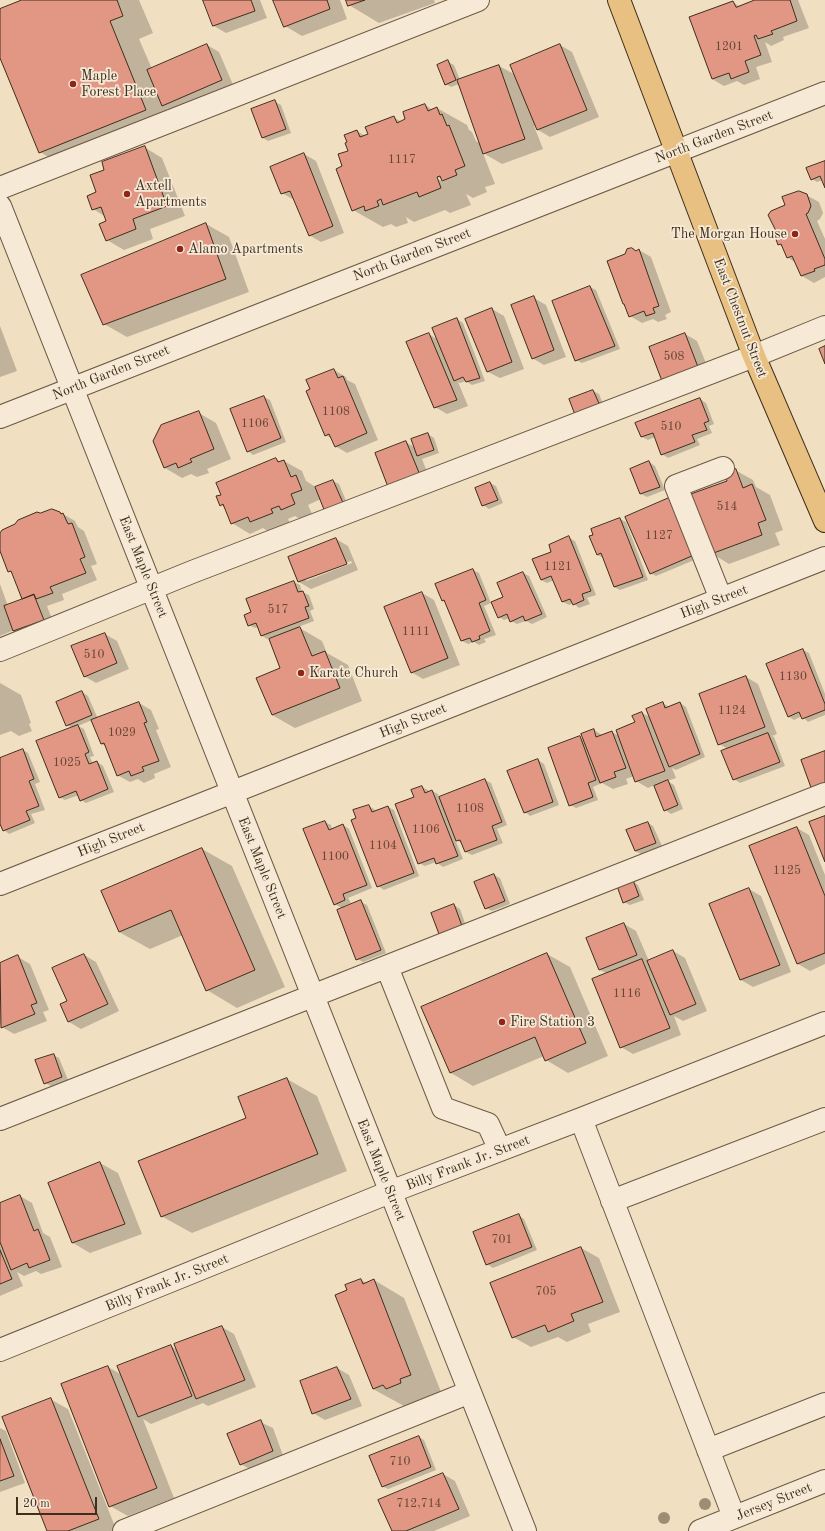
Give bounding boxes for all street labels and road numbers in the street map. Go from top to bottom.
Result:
street label: North Garden Street [653,107,775,167]
street label: North Garden Street [351,225,473,285]
street label: East Chestnut Street [709,256,771,380]
street label: North Garden Street [50,342,172,404]
street label: East Maple Street [115,514,171,620]
street label: High Street [678,581,750,623]
street label: High Street [377,700,449,742]
street label: East Maple Street [234,815,290,921]
street label: High Street [75,819,147,861]
street label: East Maple Street [353,1117,409,1223]
street label: Billy Frank Jr. Street [404,1132,532,1194]
street label: Billy Frank Jr. Street [103,1251,231,1315]
street label: Jersey Street [733,1479,815,1525]

